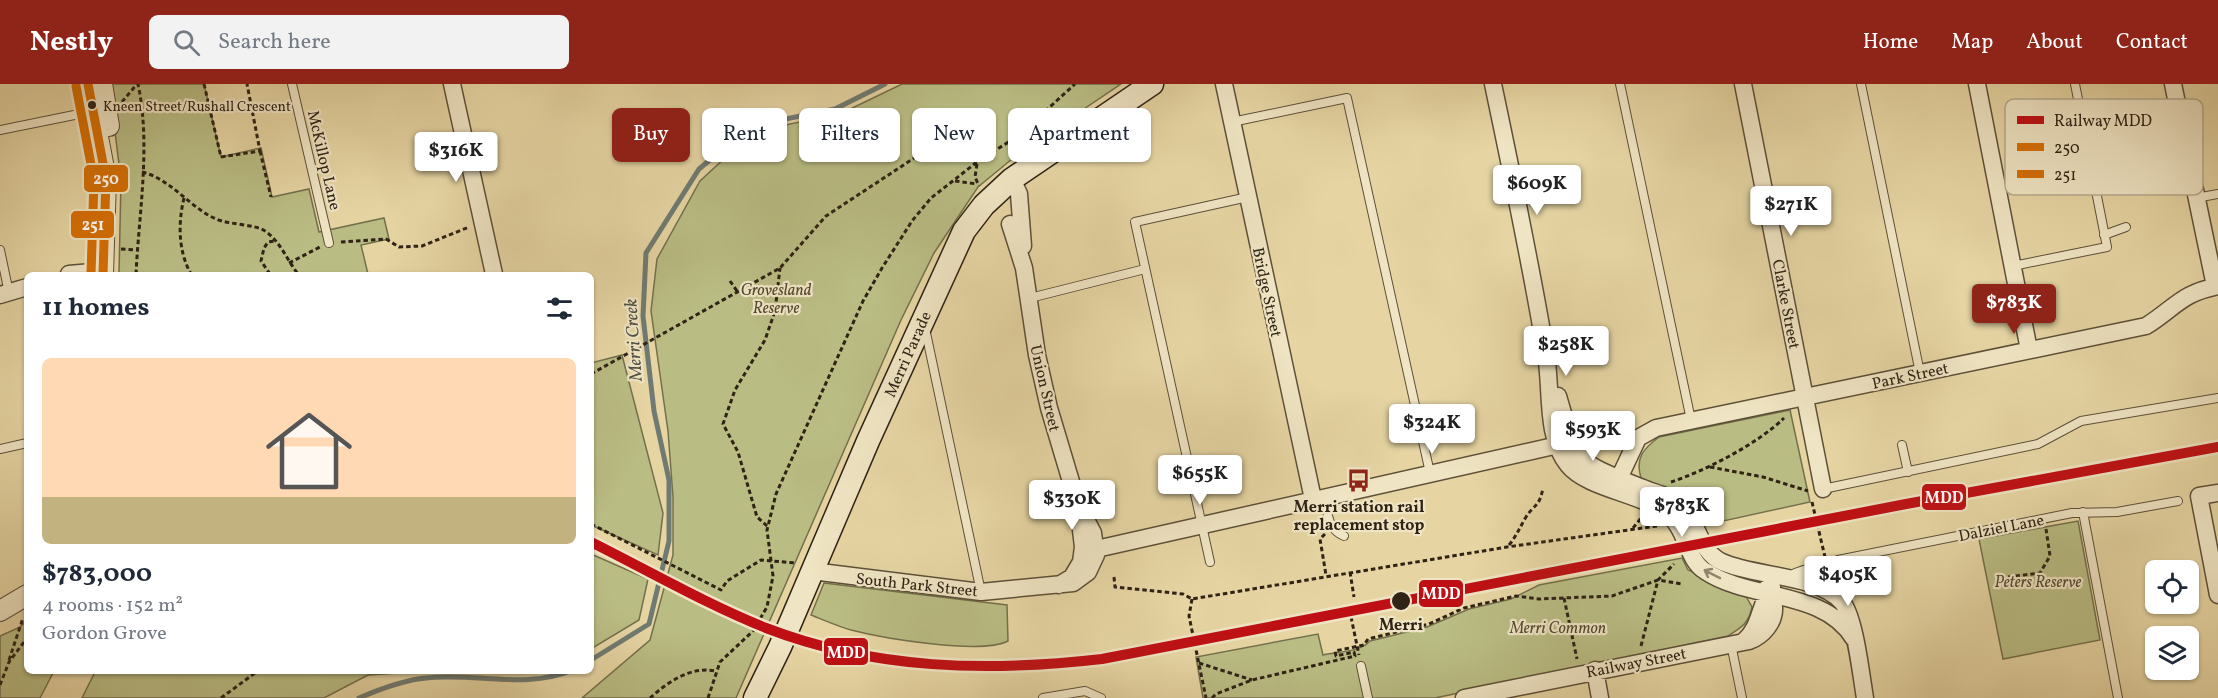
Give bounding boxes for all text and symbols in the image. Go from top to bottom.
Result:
search box [149,15,569,69]
text: Nestly [30,23,113,62]
icon: search [170,26,203,59]
text: Search here [218,27,331,58]
text: Home [1863,28,1918,57]
text: Map [1951,28,1993,57]
text: About [2026,28,2083,57]
text: Contact [2116,28,2188,57]
place label: Kneen Street/Rushall Crescent [103,98,291,117]
marker: Kneen Street/Rushall Crescent [86,99,98,111]
legend [2005,99,2203,195]
street label: McKillop Lane [301,108,345,213]
chip: Buy [612,108,690,162]
chip: Rent [702,108,787,162]
chip: Filters [799,108,900,162]
chip: New [912,108,996,162]
chip: Apartment [1008,108,1151,162]
text: Railway MDD [2054,111,2152,133]
pin: $316K [414,132,498,183]
text: $316K [429,137,483,165]
text: 250 [2054,138,2080,160]
line badge: 250 [83,164,129,193]
pin: $609K [1495,165,1579,216]
text: 251 [2054,165,2077,187]
text: 250 [93,169,119,191]
text: $609K [1507,170,1567,198]
pin: $271K [1749,186,1833,237]
text: $271K [1764,191,1818,219]
line badge: 251 [70,210,115,239]
text: 251 [82,215,104,237]
street label: Bridge Street [1246,245,1286,340]
street label: Clarke Street [1766,258,1805,352]
park label: Grovesland Reserve [741,280,812,320]
pin: $783K [1972,284,2056,335]
text: $783K [1986,289,2042,317]
text: 11 homes [42,290,149,326]
icon: filters [543,292,576,325]
water label: Merri Creek [619,298,650,383]
street label: Merri Parade [880,308,938,401]
pin: $258K [1524,326,1608,377]
text: $258K [1538,331,1594,359]
street label: Union Street [1023,343,1065,434]
street label: Park Street [1870,358,1951,396]
icon: home [255,397,363,505]
pin: $324K [1390,404,1474,455]
text: $324K [1403,409,1461,437]
pin: $593K [1551,411,1635,462]
text: $593K [1565,416,1621,444]
pin: $655K [1158,455,1242,506]
text: $655K [1172,460,1228,488]
bus stop icon: Merri station rail replacement stop [1346,468,1372,494]
pin: $330K [1030,480,1114,531]
line badge: MDD [1921,483,1967,511]
text: $330K [1043,485,1101,513]
pin: $783K [1640,487,1724,538]
text: MDD [1925,488,1964,510]
text: $783K [1654,492,1710,520]
place label: Merri station rail replacement stop [1294,497,1425,537]
street label: Dalziel Lane [1957,510,2046,548]
text: $783,000 [42,556,152,592]
pin: $405K [1806,556,1890,607]
map controls [2145,560,2199,680]
button: locate [2145,560,2199,614]
text: $405K [1818,561,1878,589]
one-way arrow [1703,568,1721,580]
street label: South Park Street [855,569,979,603]
park label: Peters Reserve [1995,572,2082,594]
line badge: MDD [1418,579,1464,608]
text: MDD [1422,584,1461,606]
marker: Merri [1390,590,1412,612]
text: 4 rooms · 152 m² [42,592,183,620]
place label: Merri [1379,615,1423,637]
park label: Merri Common [1509,618,1606,640]
text: Gordon Grove [42,620,167,648]
button: layers [2145,626,2199,680]
line badge: MDD [823,637,869,666]
text: MDD [827,643,866,665]
street label: Railway Street [1584,643,1689,684]

